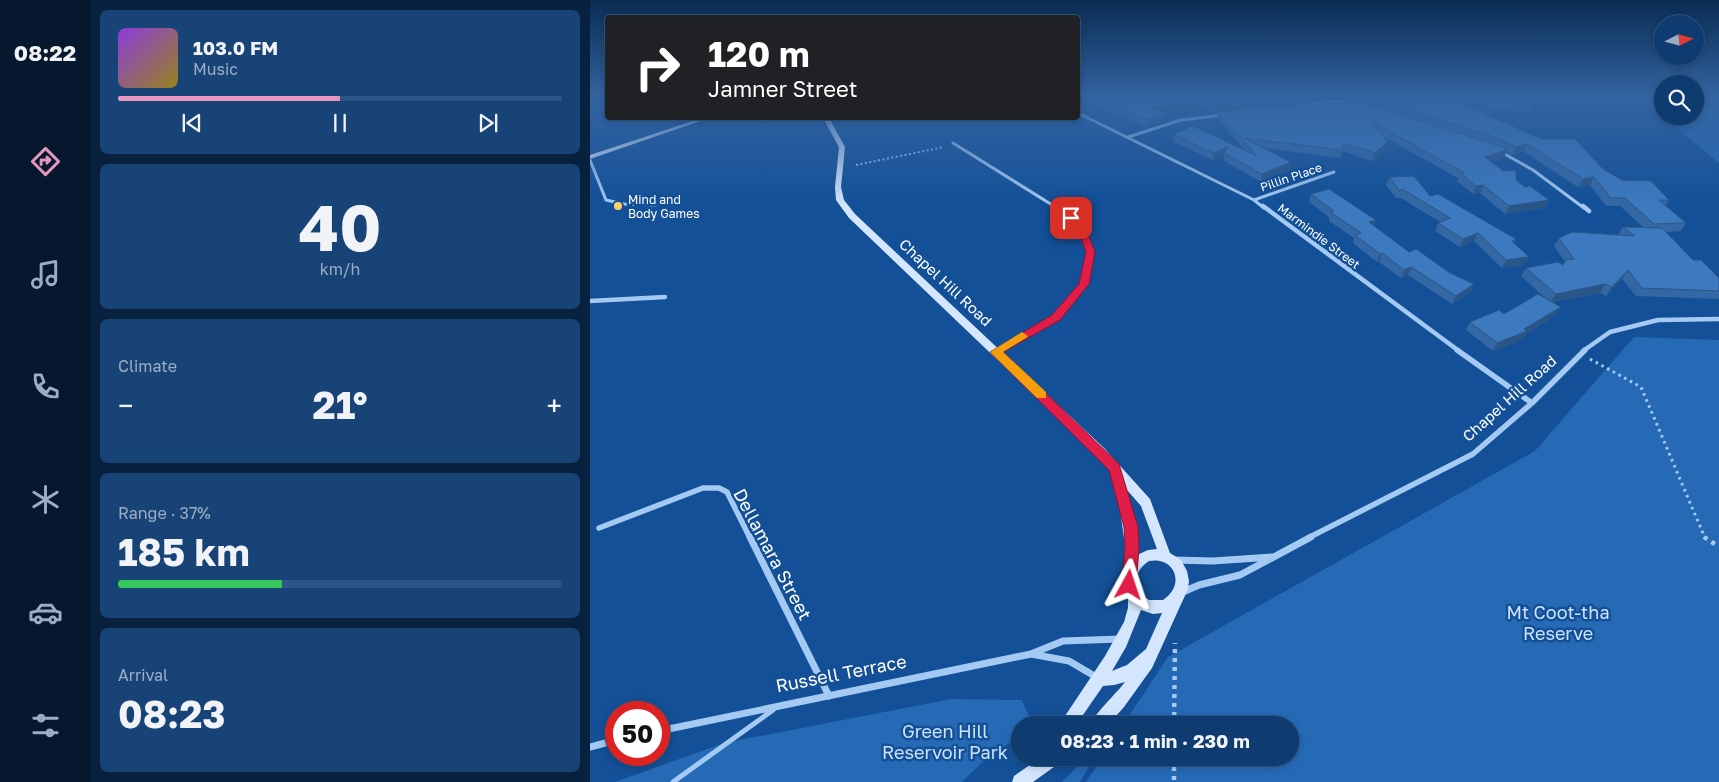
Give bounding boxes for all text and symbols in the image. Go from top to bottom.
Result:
north arrow [1654,15,1704,65]
map controls [1654,15,1704,125]
text: 120 m [708,33,810,75]
icon: right [625,35,690,100]
text: 103.0 FM [193,36,278,59]
text: 08:22 [14,39,76,66]
text: Music [193,59,238,79]
text: Jamner Street [708,75,858,102]
button: search [1654,75,1704,125]
icon: previous [178,109,206,137]
icon: pause [326,109,354,137]
icon: next [474,109,502,137]
icon: directions [28,144,63,179]
street label: Pillin Place [1258,159,1324,195]
text: 40 [299,187,381,265]
place label: Mind and Body Games [628,192,700,221]
pin [1050,197,1092,239]
marker: Mind and Body Games [612,200,624,212]
street label: Marmindie Street [1275,200,1363,272]
icon: arrive [1057,204,1085,232]
street label: Chapel Hill Road [896,235,996,329]
icon: music [28,257,63,292]
text: km/h [320,259,360,279]
street label: Chapel Hill Road [1458,351,1560,445]
text: Climate [118,356,177,376]
icon: phone [28,369,63,404]
text: 21° [313,382,368,427]
text: − [118,389,133,422]
text: + [547,389,562,422]
icon: climate [28,482,63,517]
street label: Dellamara Street [729,485,817,623]
text: Range · 37% [118,503,211,523]
text: 185 km [118,529,250,574]
position arrow [1102,558,1154,610]
icon: car [28,595,63,630]
park label: Mt Coot-tha Reserve [1506,601,1610,644]
street label: Russell Terrace [774,650,908,696]
text: Arrival [118,665,168,685]
text: 08:23 [118,691,226,736]
speed limit sign: 50 [605,701,670,766]
icon: filters [28,708,63,743]
park label: Green Hill Reservoir Park [882,720,1008,763]
text: 08:23 · 1 min · 230 m [1060,729,1250,752]

